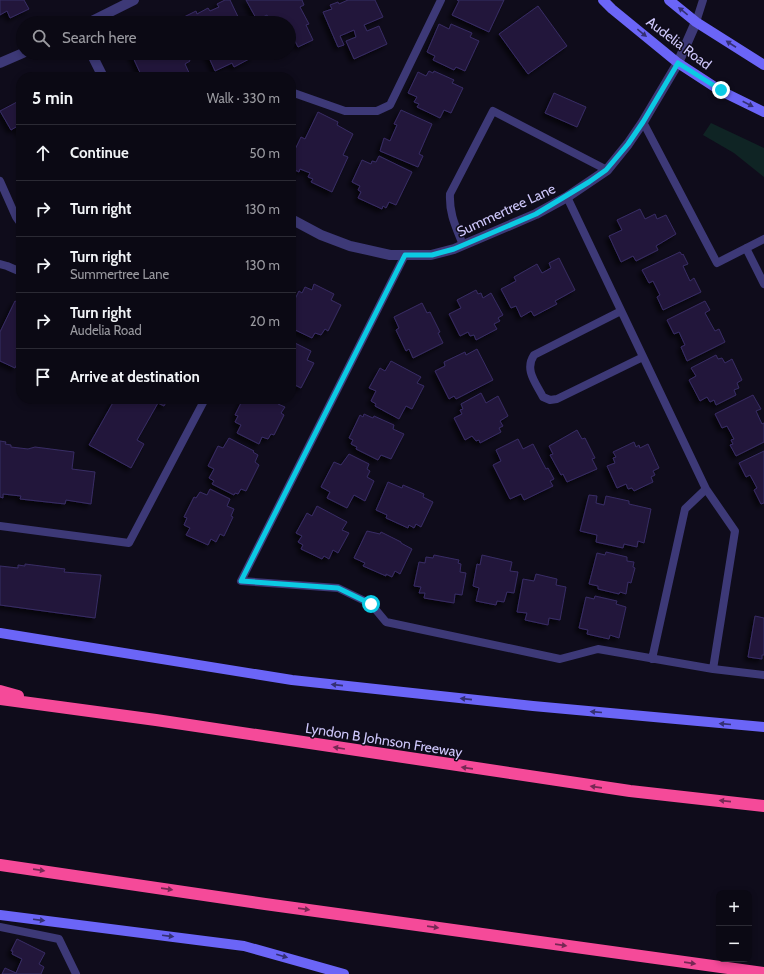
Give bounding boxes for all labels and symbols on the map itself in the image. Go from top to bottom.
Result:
one-way arrow [677,7,688,15]
street label: Audelia Road [643,13,715,73]
one-way arrow [637,29,647,38]
one-way arrow [725,41,737,48]
route end [712,81,730,99]
one-way arrow [742,101,753,107]
street label: Summertree Lane [454,179,558,241]
route start [362,595,380,613]
one-way arrow [331,681,343,688]
one-way arrow [460,696,472,702]
one-way arrow [590,709,602,715]
street label: Lyndon B Johnson Freeway [304,719,464,761]
one-way arrow [719,720,731,727]
one-way arrow [333,745,345,751]
one-way arrow [461,765,474,771]
one-way arrow [590,783,602,789]
one-way arrow [719,797,731,804]
one-way arrow [33,867,45,873]
one-way arrow [161,886,173,892]
one-way arrow [298,906,310,912]
one-way arrow [33,917,45,923]
one-way arrow [426,924,439,930]
one-way arrow [162,933,174,939]
one-way arrow [555,942,567,948]
one-way arrow [275,954,288,960]
one-way arrow [684,960,696,966]

